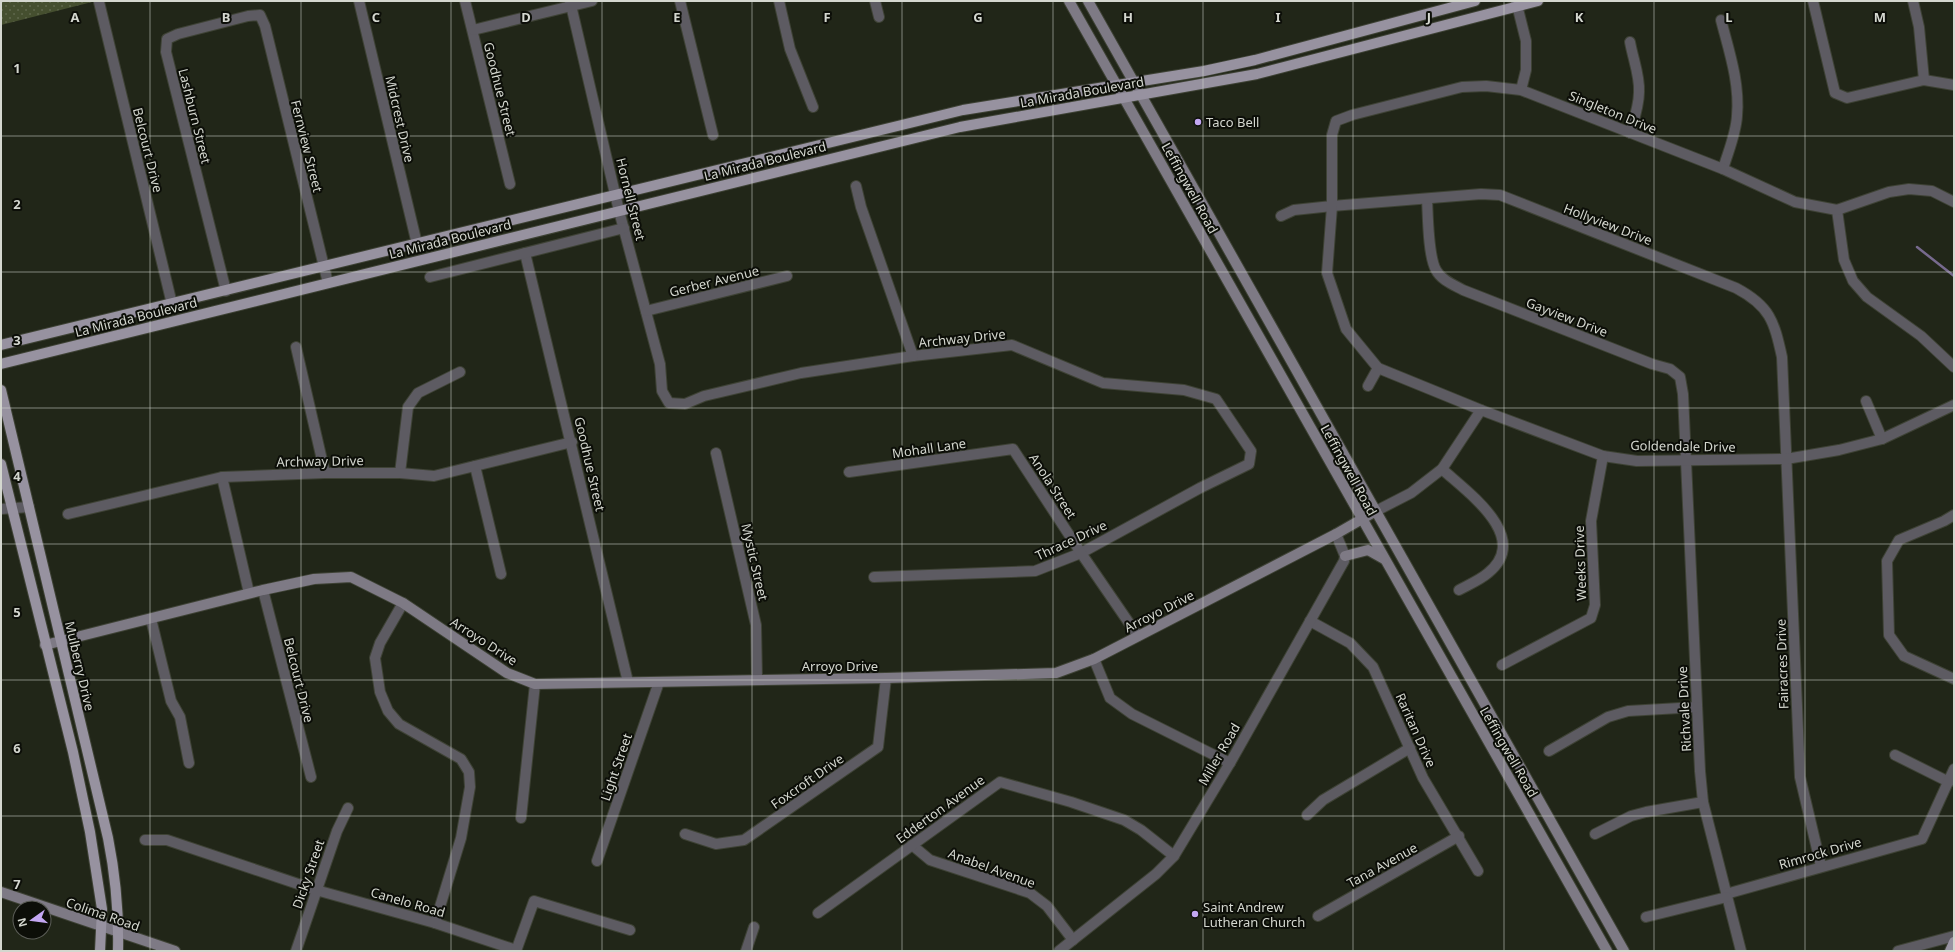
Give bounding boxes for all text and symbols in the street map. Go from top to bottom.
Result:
text: A [71,8,80,26]
text: B [222,8,230,26]
text: C [372,8,380,26]
text: D [521,8,531,26]
text: E [673,8,681,26]
text: F [823,8,831,26]
text: G [973,8,983,26]
text: H [1123,8,1133,26]
text: I [1275,8,1281,26]
text: J [1426,8,1431,26]
text: K [1575,8,1584,26]
text: L [1725,8,1733,26]
text: M [1874,8,1886,26]
street label: Goodhue Street [480,40,520,138]
text: 1 [13,59,21,77]
street label: Lashburn Street [174,67,216,166]
street label: La Mirada Boulevard [1019,72,1145,112]
street label: Midcrest Drive [381,74,419,164]
street label: Singleton Drive [1566,86,1660,138]
street label: Fernview Street [287,98,327,194]
street label: Belcourt Drive [129,106,167,194]
place label: Taco Bell [1206,113,1259,131]
marker: Taco Bell [1193,117,1203,127]
street label: La Mirada Boulevard [702,137,828,185]
street label: Leffingwell Road [1158,139,1222,237]
street label: Hornell Street [612,156,650,243]
text: 2 [13,195,21,213]
street label: Hollyview Drive [1561,199,1655,249]
street label: La Mirada Boulevard [387,215,513,263]
street label: Gerber Avenue [667,261,761,301]
street label: La Mirada Boulevard [73,293,199,341]
street label: Gayview Drive [1524,293,1610,341]
street label: Archway Drive [918,324,1006,352]
text: 3 [13,331,21,349]
street label: Goodhue Street [570,415,610,513]
street label: Leffingwell Road [1317,421,1381,519]
street label: Mohall Lane [891,434,967,462]
street label: Goldendale Drive [1630,436,1736,456]
street label: Anola Street [1025,450,1081,522]
street label: Archway Drive [276,451,364,471]
text: 4 [13,467,21,485]
street label: Thrace Drive [1032,516,1110,564]
street label: Mystic Street [737,522,773,603]
street label: Weeks Drive [1570,525,1590,601]
street label: Arroyo Drive [1121,586,1197,636]
text: 5 [13,603,21,621]
street label: Arroyo Drive [447,613,521,669]
street label: Mulberry Drive [61,619,99,713]
street label: Fairacres Drive [1771,619,1793,709]
street label: Belcourt Drive [280,636,318,724]
street label: Arroyo Drive [802,657,878,675]
street label: Richvale Drive [1673,666,1695,752]
street label: Raritan Drive [1392,690,1440,770]
street label: Leffingwell Road [1476,704,1542,800]
street label: Miller Road [1194,720,1244,788]
street label: Light Street [596,730,636,803]
text: 6 [13,739,21,757]
street label: Foxcroft Drive [767,749,847,813]
street label: Edderton Avenue [892,771,988,847]
street label: Rimrock Drive [1777,833,1863,873]
street label: Dicky Street [288,837,328,911]
street label: Tana Avenue [1344,838,1420,892]
street label: Anabel Avenue [946,844,1038,892]
text: 7 [13,875,21,893]
street label: Canelo Road [369,883,447,921]
street label: Colima Road [64,893,142,935]
place label: Saint Andrew Lutheran Church [1203,898,1305,931]
north arrow [12,900,52,940]
marker: Saint Andrew Lutheran Church [1190,909,1200,919]
text: N [13,916,30,929]

